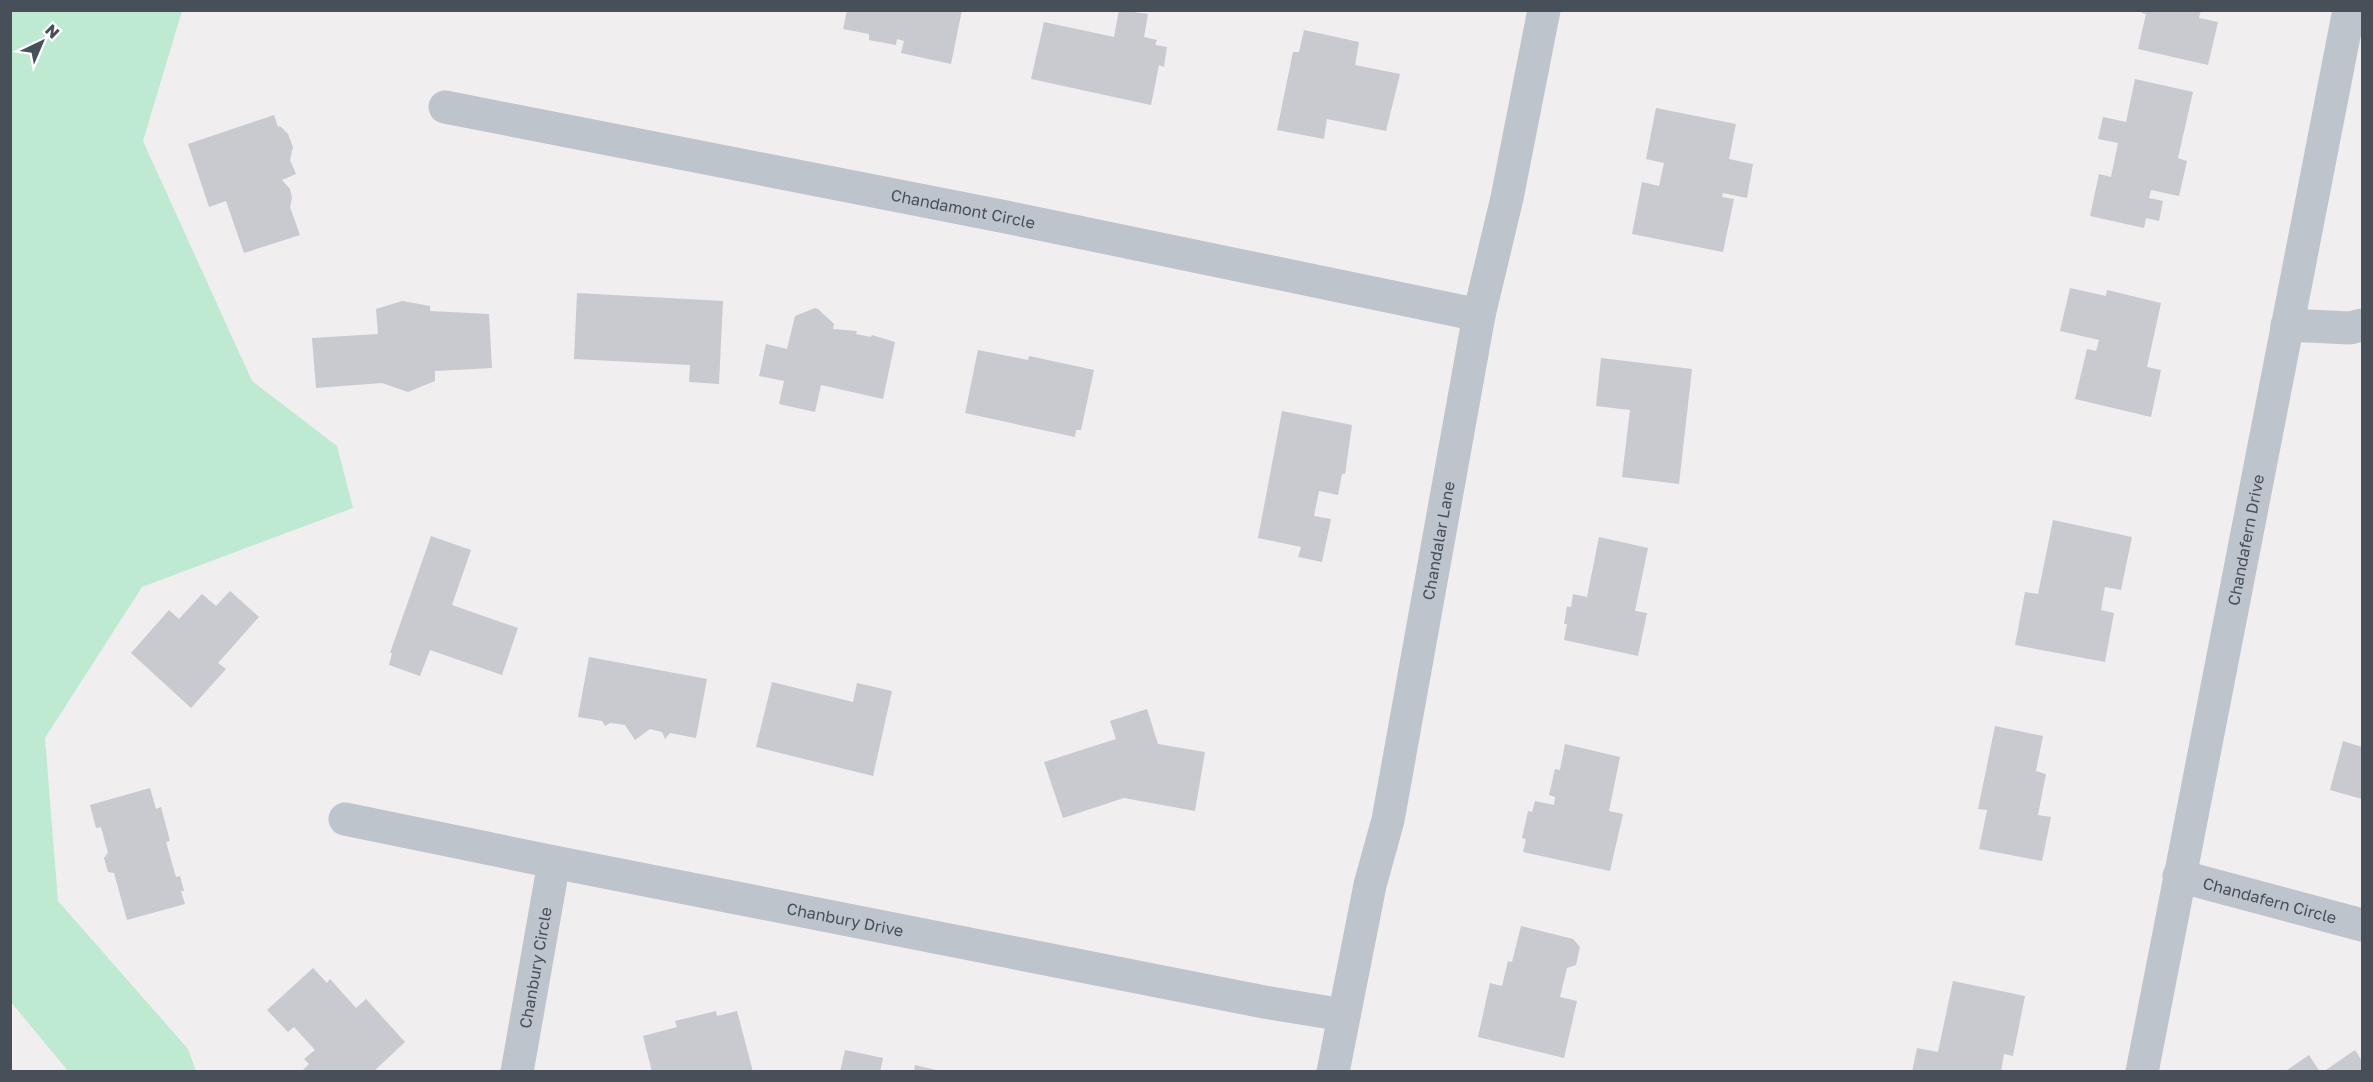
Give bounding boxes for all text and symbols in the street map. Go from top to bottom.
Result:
north arrow [12,12,72,72]
text: N [41,20,64,43]
street label: Chandamont Circle [889,185,1037,233]
street label: Chandafern Drive [2223,473,2268,607]
street label: Chandalar Lane [1418,480,1459,602]
street label: Chandafern Circle [2201,873,2339,928]
street label: Chanbury Drive [785,898,905,941]
street label: Chanbury Circle [515,905,556,1030]

